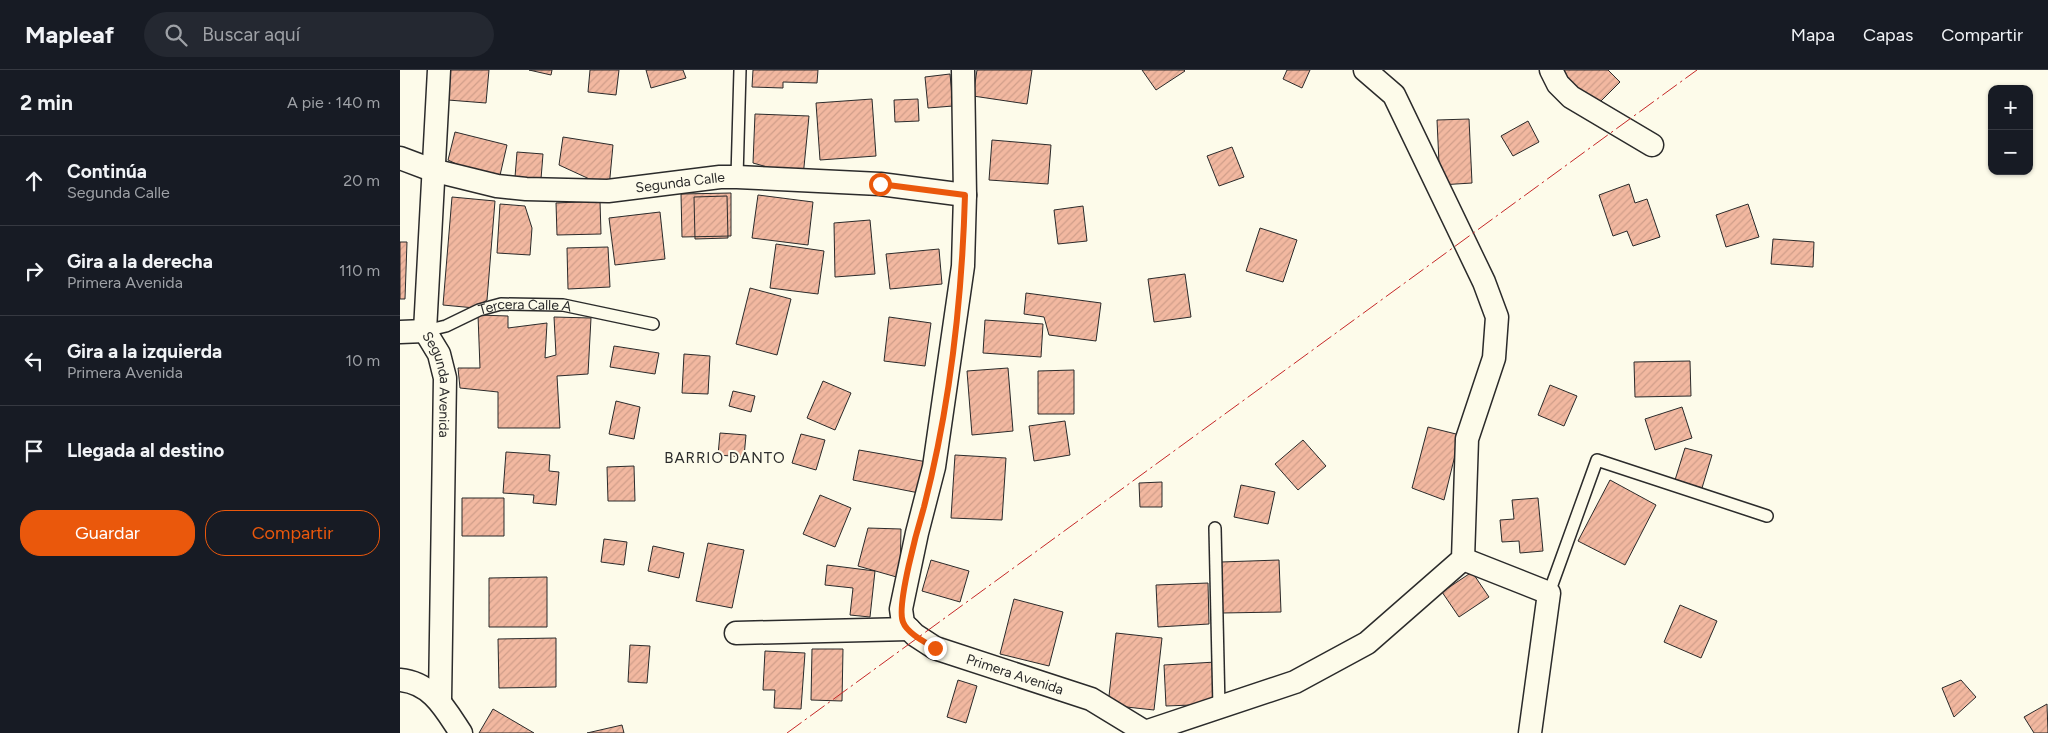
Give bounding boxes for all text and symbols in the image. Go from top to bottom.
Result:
search box [144,12,494,57]
text: Mapleaf [25,20,114,49]
icon: search [162,21,190,49]
text: Buscar aquí [202,23,300,46]
text: Mapa [1791,24,1835,46]
text: Capas [1863,24,1913,46]
text: Compartir [1941,24,2023,46]
map controls [1988,85,2033,175]
button: + [1988,85,2033,130]
text: 2 min [20,90,73,115]
text: A pie · 140 m [287,93,380,112]
button: − [1988,130,2033,175]
text: Continúa [67,160,147,183]
icon: ahead [20,167,48,195]
street label: Segunda Calle [634,169,725,196]
text: 20 m [343,171,380,190]
route start [869,173,892,196]
text: Segunda Calle [67,183,170,202]
text: Gira a la derecha [67,250,213,273]
icon: right [20,257,48,285]
text: 110 m [339,261,380,280]
text: Primera Avenida [67,273,183,292]
street label: Tercera Calle A [477,295,574,318]
street label: Segunda Avenida [419,328,454,438]
text: Gira a la izquierda [67,340,222,363]
icon: left [20,347,48,375]
text: 10 m [346,351,380,370]
text: Primera Avenida [67,363,183,382]
icon: arrive [20,437,48,465]
text: Llegada al destino [67,439,224,462]
district label: BARRIO DANTO [664,449,786,467]
button: Guardar [20,510,195,556]
button: Compartir [205,510,380,556]
route end [924,637,947,660]
street label: Primera Avenida [964,650,1066,698]

